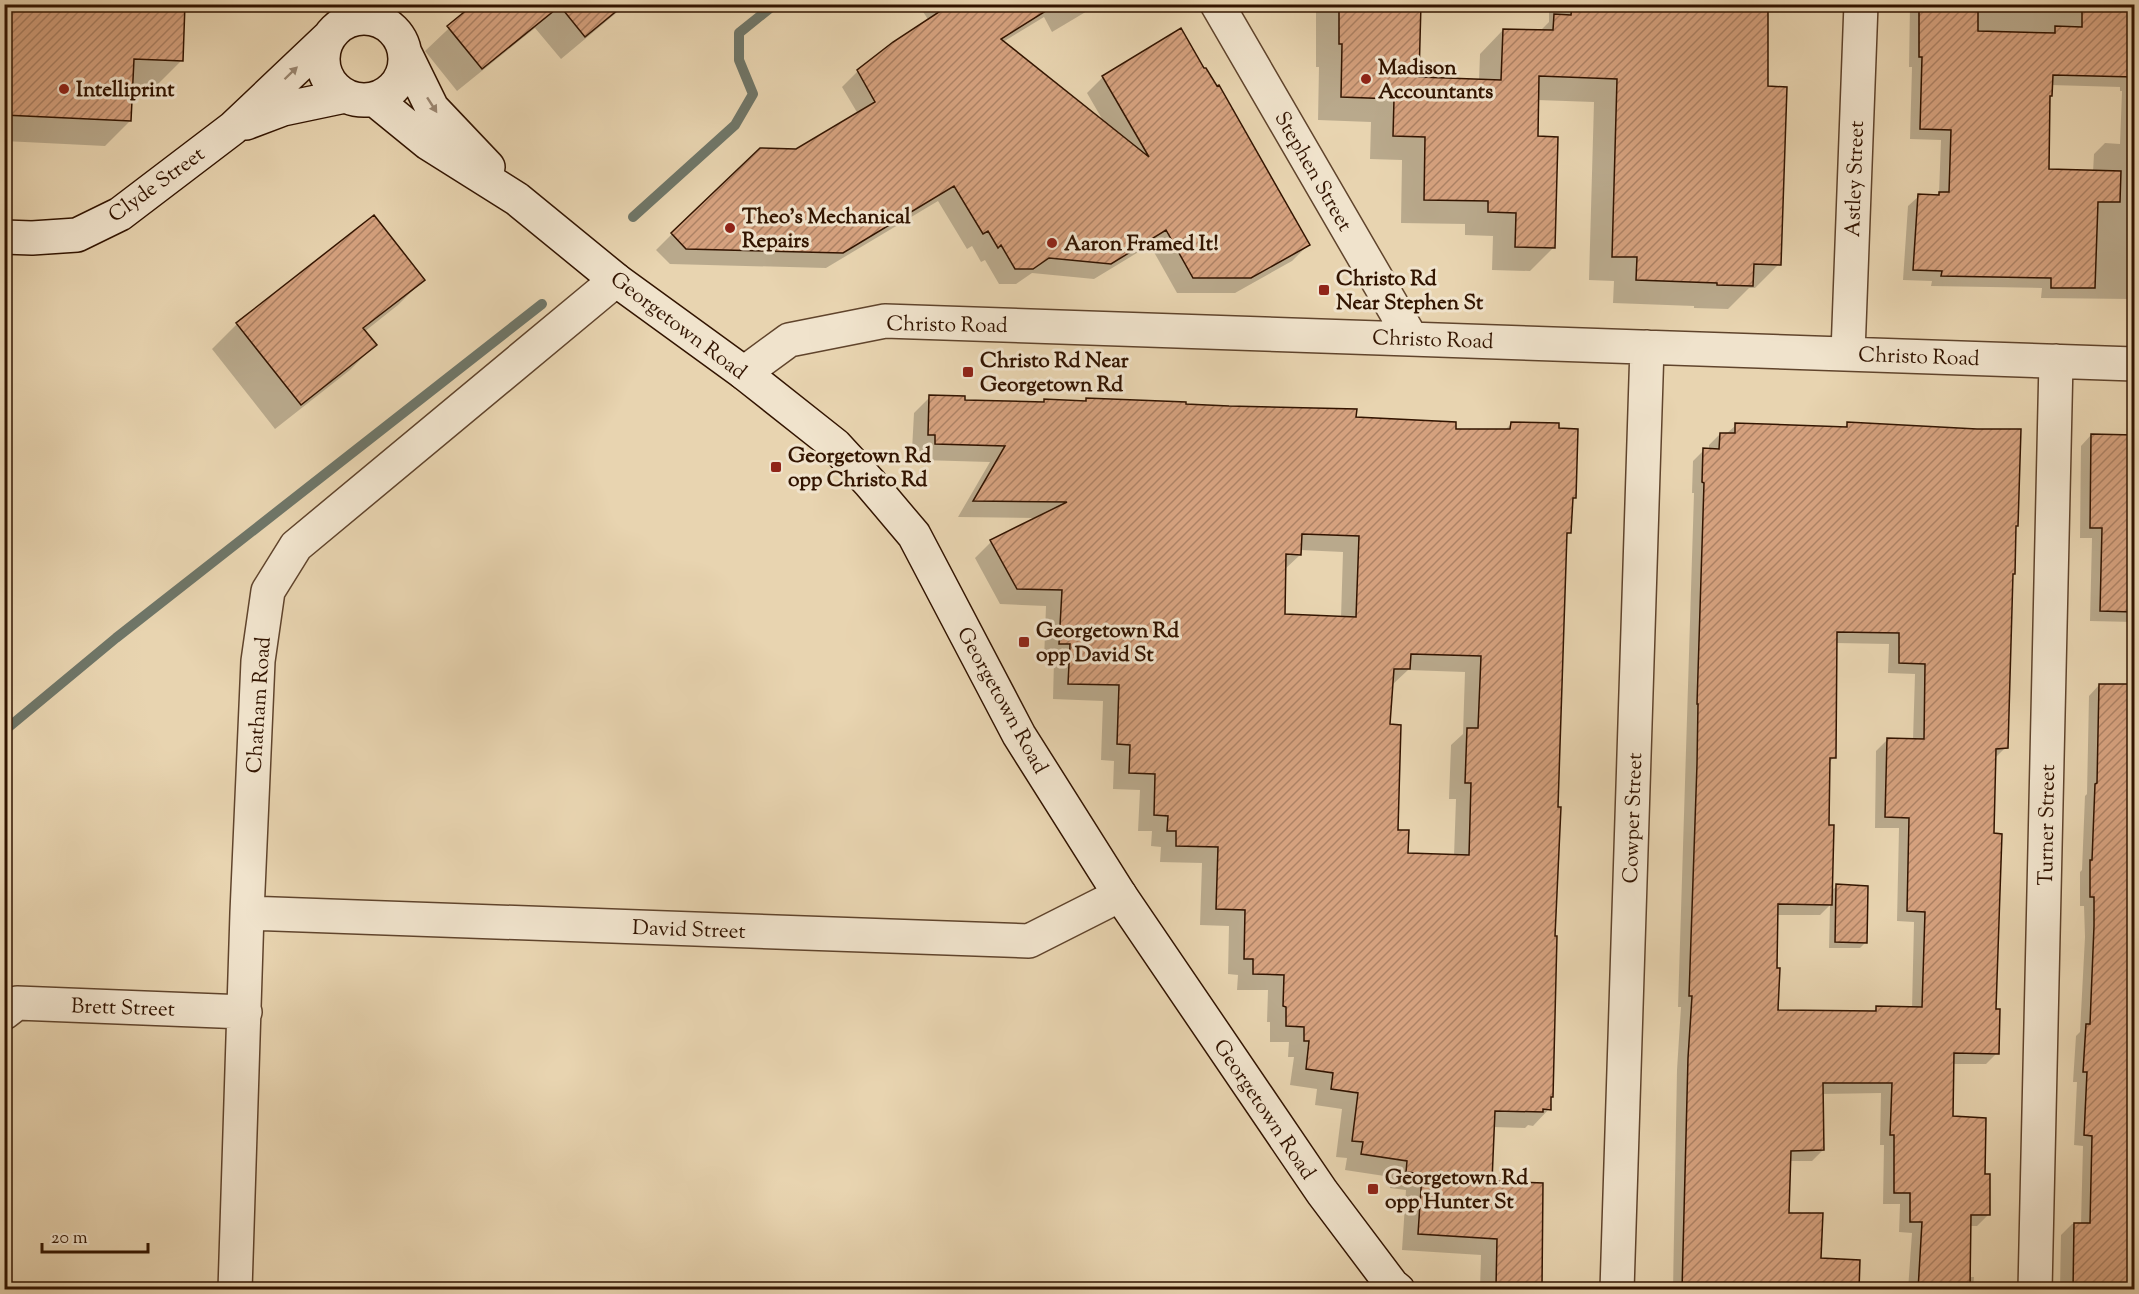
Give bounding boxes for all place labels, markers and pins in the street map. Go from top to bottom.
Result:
place label: Madison Accountants [1378,54,1493,108]
marker: Madison Accountants [1359,72,1373,86]
place label: Intelliprint [76,76,175,106]
marker: Intelliprint [57,82,71,96]
place label: Theo’s Mechanical Repairs [742,203,911,257]
marker: Theo’s Mechanical Repairs [723,221,737,235]
place label: Aaron Framed It! [1064,230,1219,260]
marker: Aaron Framed It! [1045,236,1059,250]
place label: Christo Rd Near Stephen St [1336,265,1484,319]
marker: Christo Rd Near Stephen St [1317,283,1331,297]
place label: Christo Rd Near Georgetown Rd [980,347,1129,401]
marker: Christo Rd Near Georgetown Rd [961,365,975,379]
place label: Georgetown Rd opp Christo Rd [788,442,931,496]
marker: Georgetown Rd opp Christo Rd [769,460,783,474]
place label: Georgetown Rd opp David St [1036,617,1179,671]
marker: Georgetown Rd opp David St [1017,635,1031,649]
place label: Georgetown Rd opp Hunter St [1385,1164,1528,1218]
marker: Georgetown Rd opp Hunter St [1366,1182,1380,1196]

